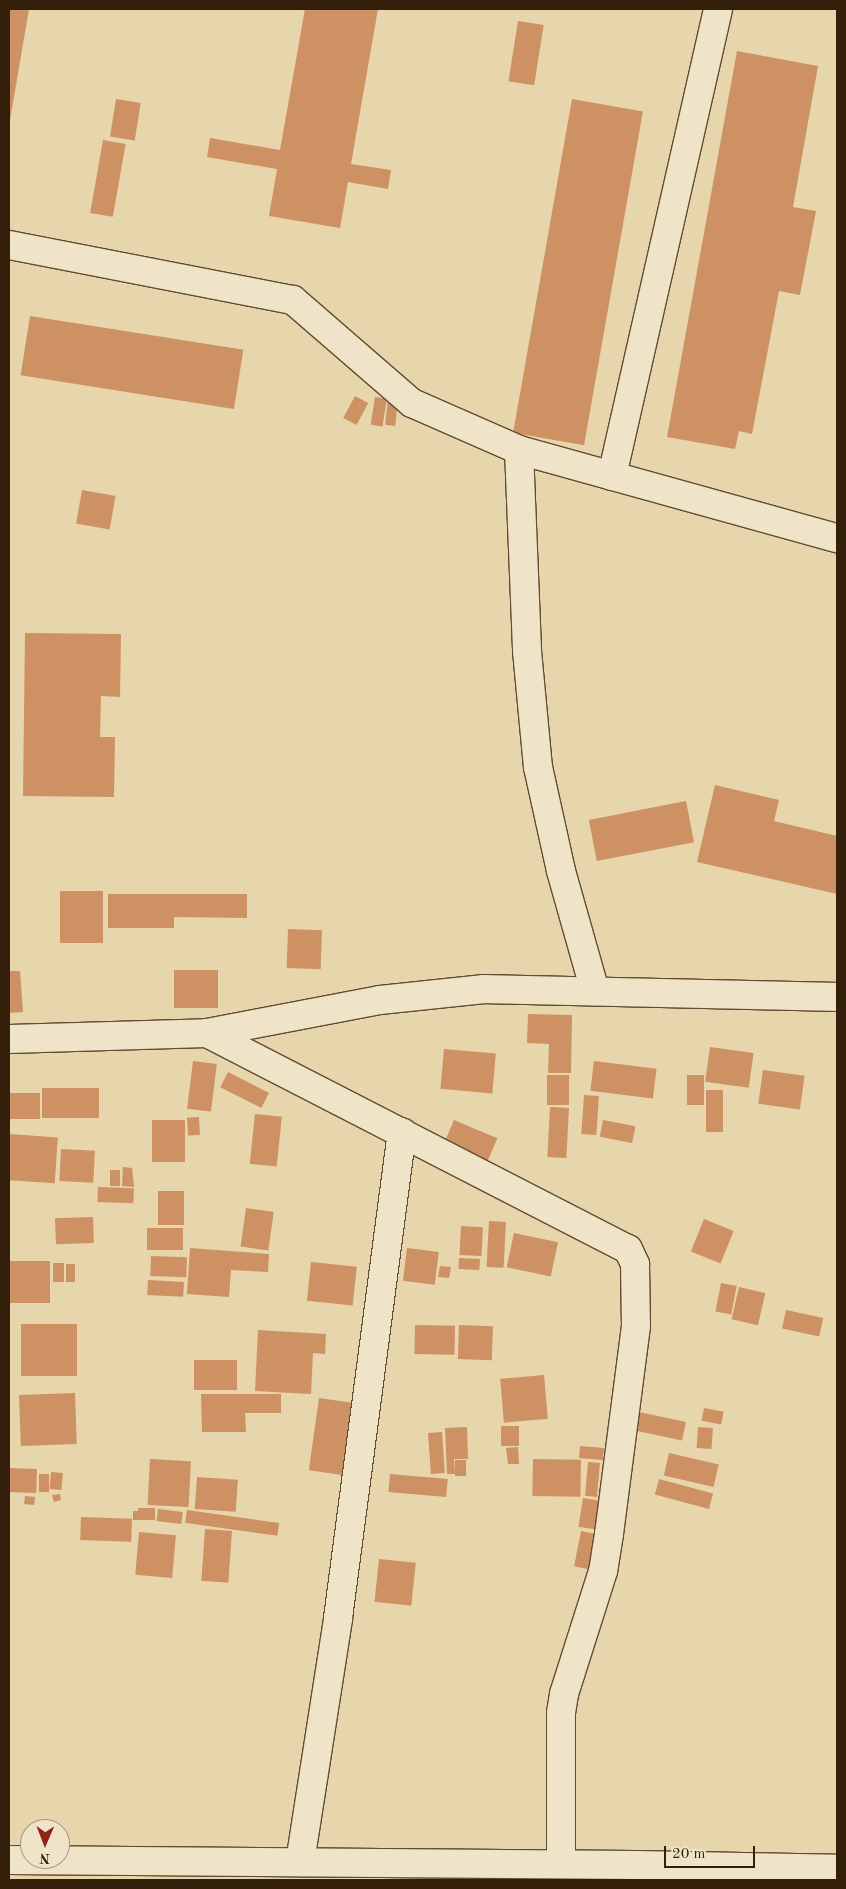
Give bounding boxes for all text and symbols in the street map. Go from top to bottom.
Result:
north arrow [20,1819,70,1869]
scale bar [666,1836,757,1868]
text: 20 m [672,1847,706,1862]
text: N [39,1851,50,1865]

